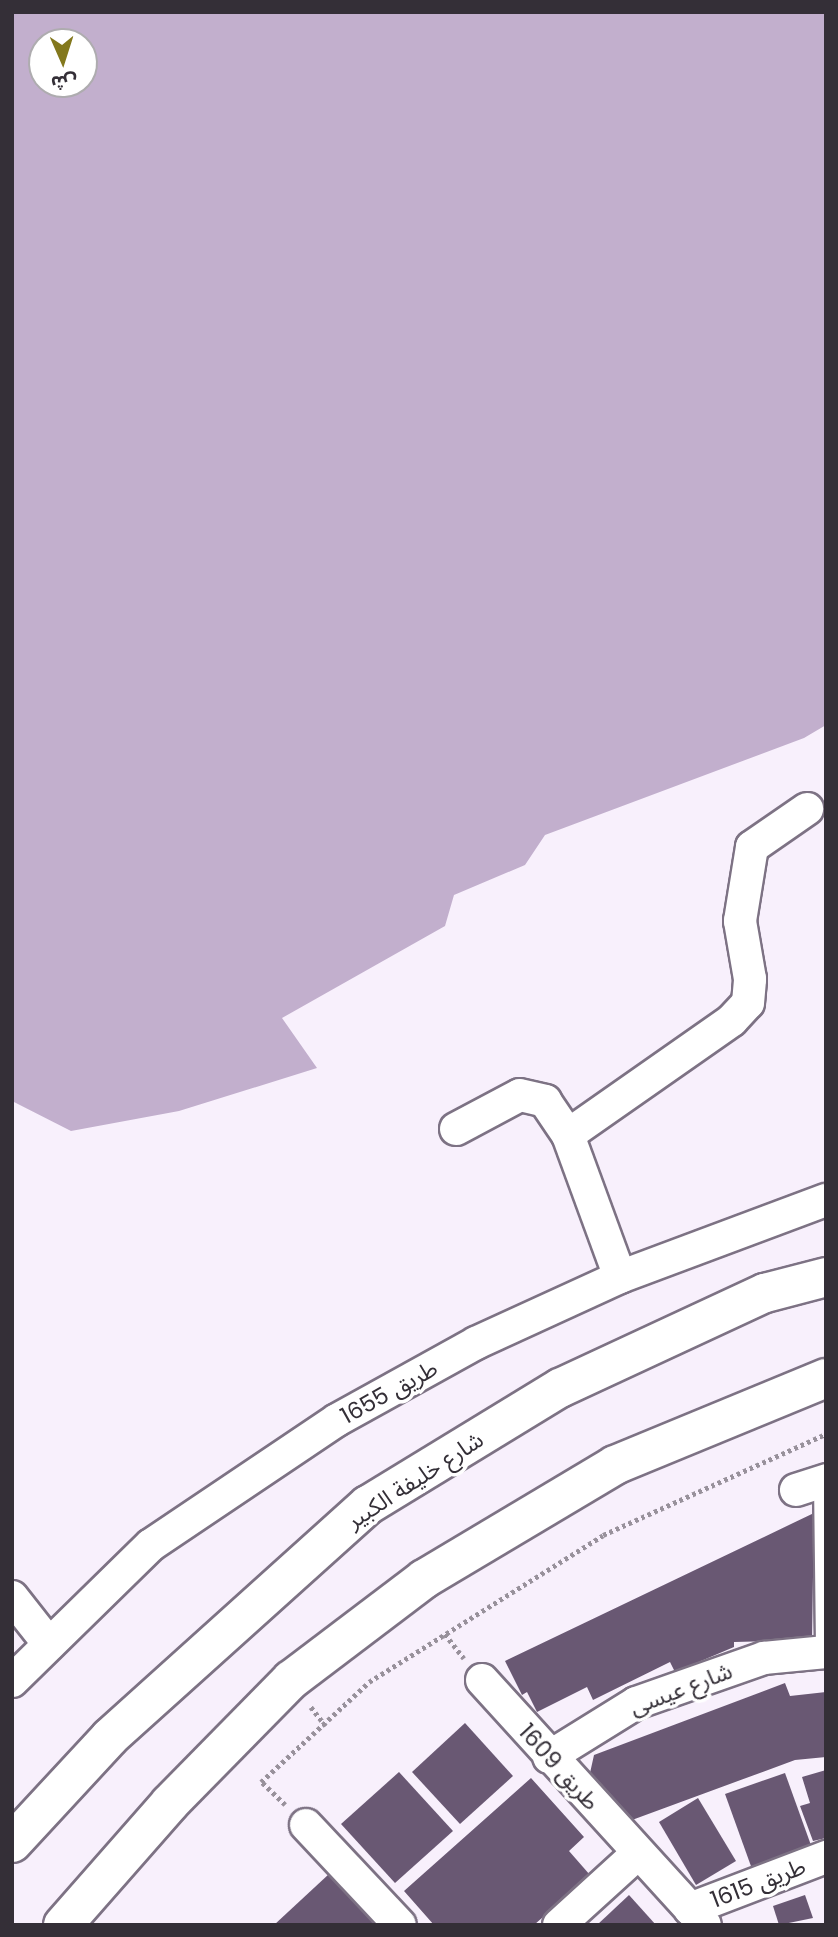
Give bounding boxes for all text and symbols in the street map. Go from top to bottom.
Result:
north arrow [28,28,98,98]
text: ش [50,68,78,97]
street label: طريق 1655 [336,1354,442,1430]
street label: شارع خليفة الكبير [341,1426,489,1534]
street label: شارع عيسى [626,1657,736,1721]
street label: طريق 1609 [513,1718,605,1816]
street label: طريق 1615 [707,1852,809,1914]

